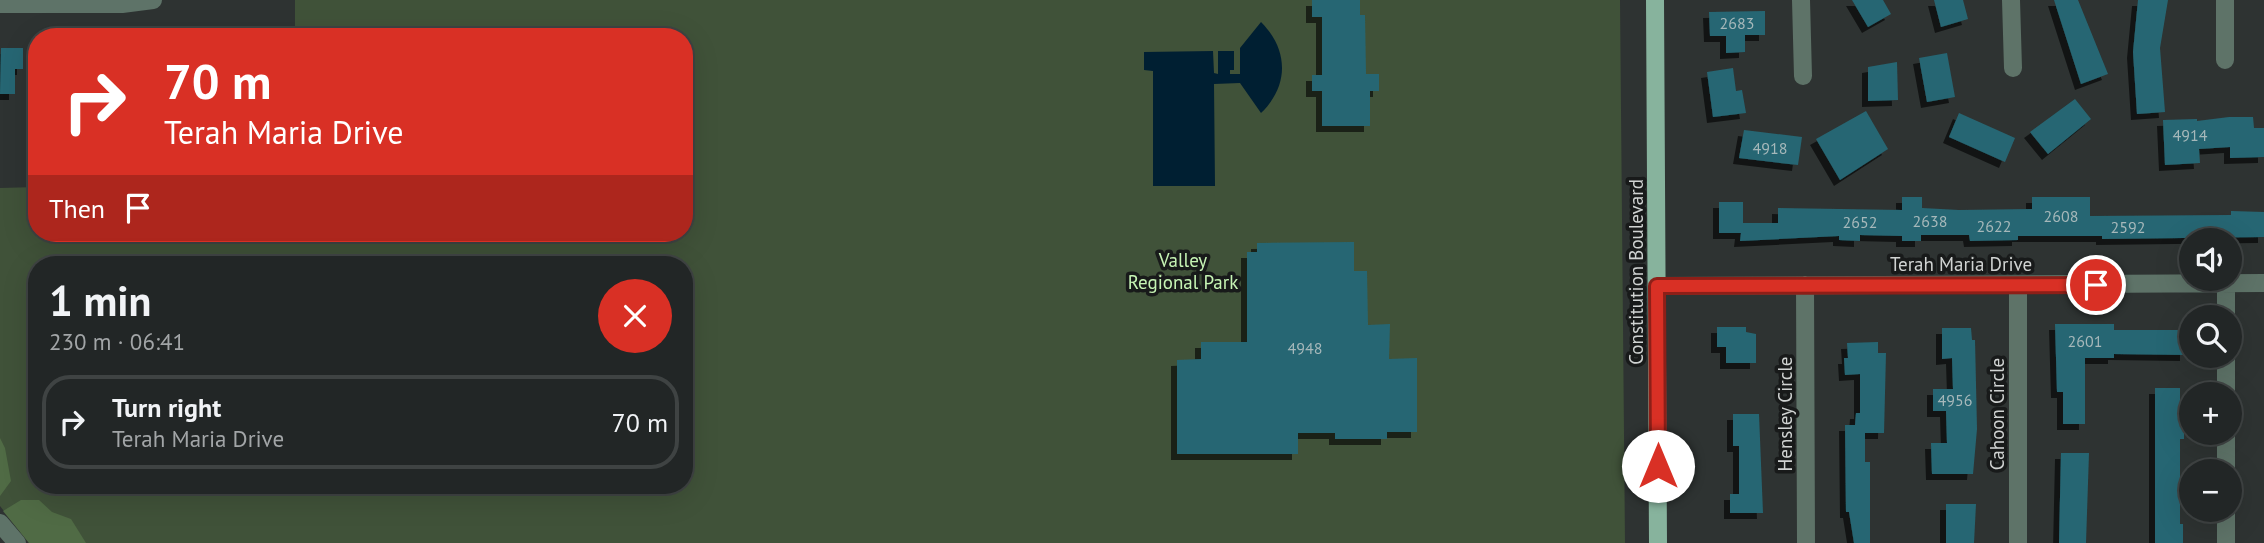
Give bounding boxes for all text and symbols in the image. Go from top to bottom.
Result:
house number: 2683 [1720,13,1754,33]
text: 70 m [164,49,271,113]
icon: right [49,56,140,147]
text: Terah Maria Drive [164,111,404,153]
house number: 4914 [2173,125,2208,145]
house number: 4918 [1753,138,1787,158]
street label: Constitution Boulevard [1624,179,1648,365]
icon: arrive [119,189,157,227]
text: Then [49,192,105,225]
house number: 2608 [2044,206,2078,226]
house number: 2638 [1913,211,1947,231]
house number: 2652 [1843,212,1877,232]
house number: 2622 [1977,216,2011,236]
house number: 2592 [2111,217,2145,237]
map controls [2179,228,2242,522]
button: sound [2179,228,2242,291]
park label: Valley Regional Park [1128,248,1238,294]
street label: Terah Maria Drive [1890,252,2032,276]
pin [2066,255,2126,315]
icon: arrive [2077,266,2115,304]
text: 1 min [49,273,151,328]
button: close [598,279,672,353]
button: search [2179,305,2242,368]
text: 230 m · 06:41 [49,327,185,356]
house number: 2601 [2068,331,2102,351]
house number: 4948 [1288,338,1322,358]
street label: Hensley Circle [1773,356,1797,472]
street label: Cahoon Circle [1985,358,2009,470]
button: + [2179,382,2242,445]
house number: 4956 [1938,390,1972,410]
text: Turn right [112,391,221,424]
icon: right [53,403,91,441]
text: 70 m [612,406,668,439]
text: Terah Maria Drive [112,424,284,453]
position arrow [1621,429,1695,503]
button: − [2179,459,2242,522]

